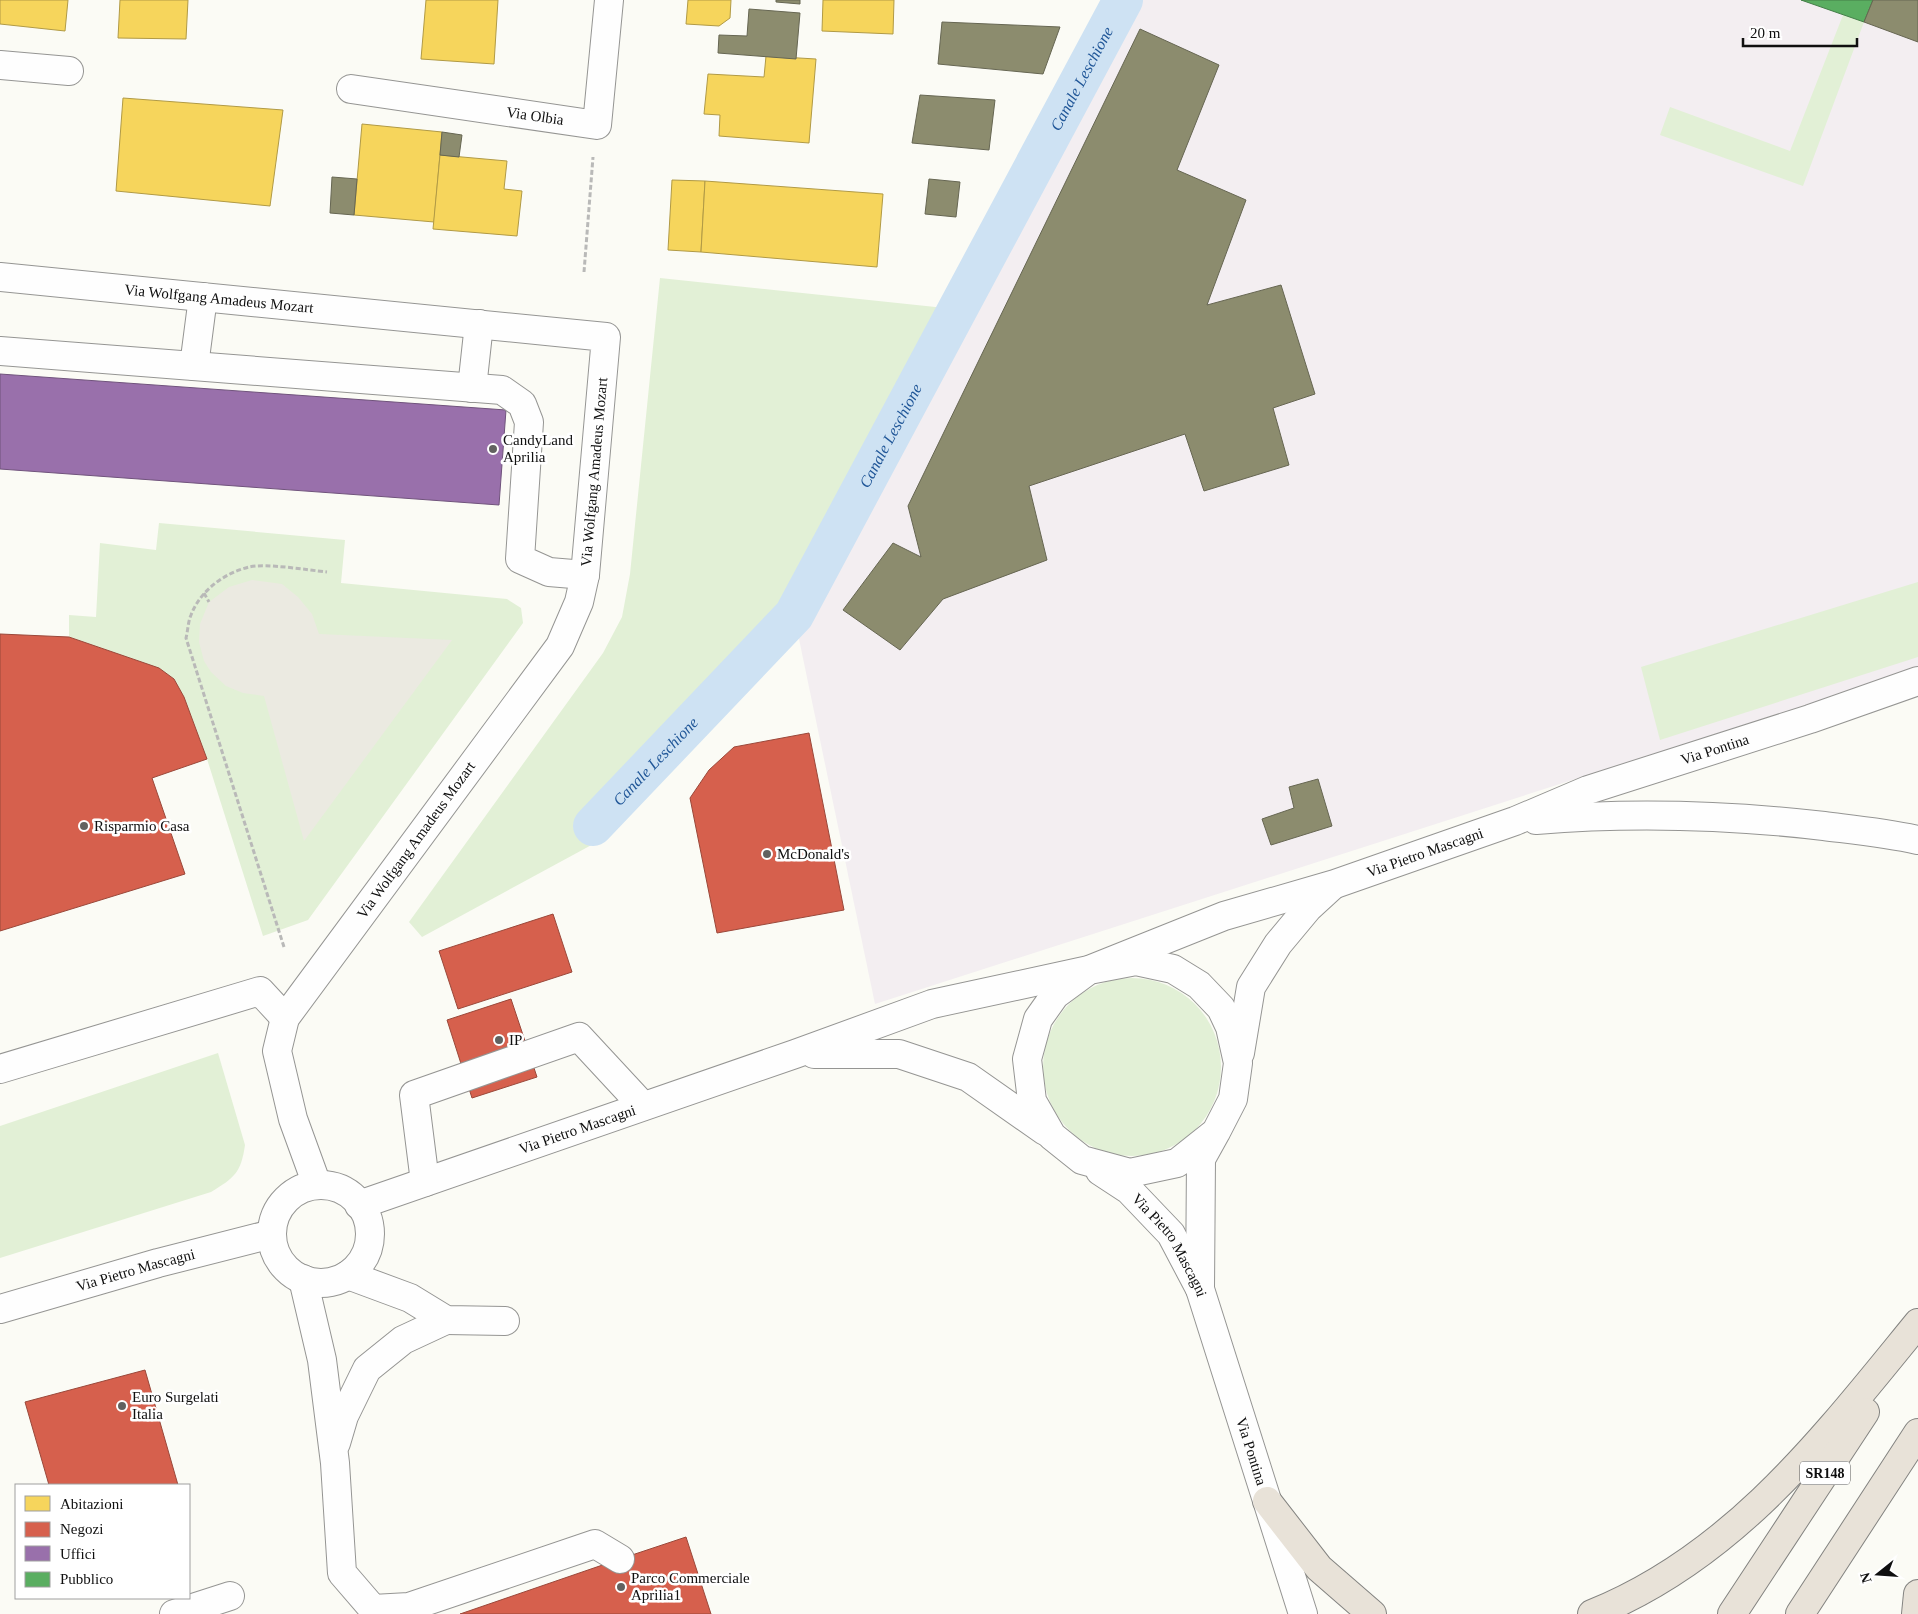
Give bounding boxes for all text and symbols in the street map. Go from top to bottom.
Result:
scale bar [1743,15,1857,47]
water label: Canale Leschione [1046,24,1116,133]
text: 20 m [1750,25,1781,41]
street label: Via Olbia [505,104,565,128]
street label: Via Wolfgang Amadeus Mozart [124,281,315,316]
street label: Via Wolfgang Amadeus Mozart [578,376,610,567]
water label: Canale Leschione [855,381,925,490]
place label: CandyLand Aprilia [503,432,573,465]
marker: CandyLand Aprilia [487,443,499,455]
water label: Canale Leschione [609,713,701,808]
street label: Via Pontina [1679,731,1751,768]
street label: Via Wolfgang Amadeus Mozart [354,758,479,921]
place label: Risparmio Casa [94,818,190,834]
marker: Risparmio Casa [78,820,90,832]
street label: Via Pietro Mascagni [1364,825,1485,880]
place label: McDonald's [777,846,850,862]
marker: McDonald's [761,848,773,860]
place label: IP [509,1032,522,1048]
marker: IP [493,1034,505,1046]
street label: Via Pietro Mascagni [517,1102,638,1157]
street label: Via Pietro Mascagni [1129,1190,1210,1299]
street label: Via Pietro Mascagni [74,1246,197,1294]
place label: Euro Surgelati Italia [132,1389,219,1422]
marker: Euro Surgelati Italia [116,1400,128,1412]
street label: Via Pontina [1233,1415,1270,1488]
road number: SR148 [1800,1462,1850,1485]
legend [15,1484,190,1599]
text: Abitazioni [60,1496,123,1512]
text: Negozi [60,1521,103,1537]
text: Uffici [60,1546,96,1562]
north arrow [1853,1549,1903,1599]
place label: Parco Commerciale Aprilia1 [631,1570,750,1603]
text: Pubblico [60,1571,113,1587]
text: N [1857,1571,1875,1585]
marker: Parco Commerciale Aprilia1 [615,1581,627,1593]

